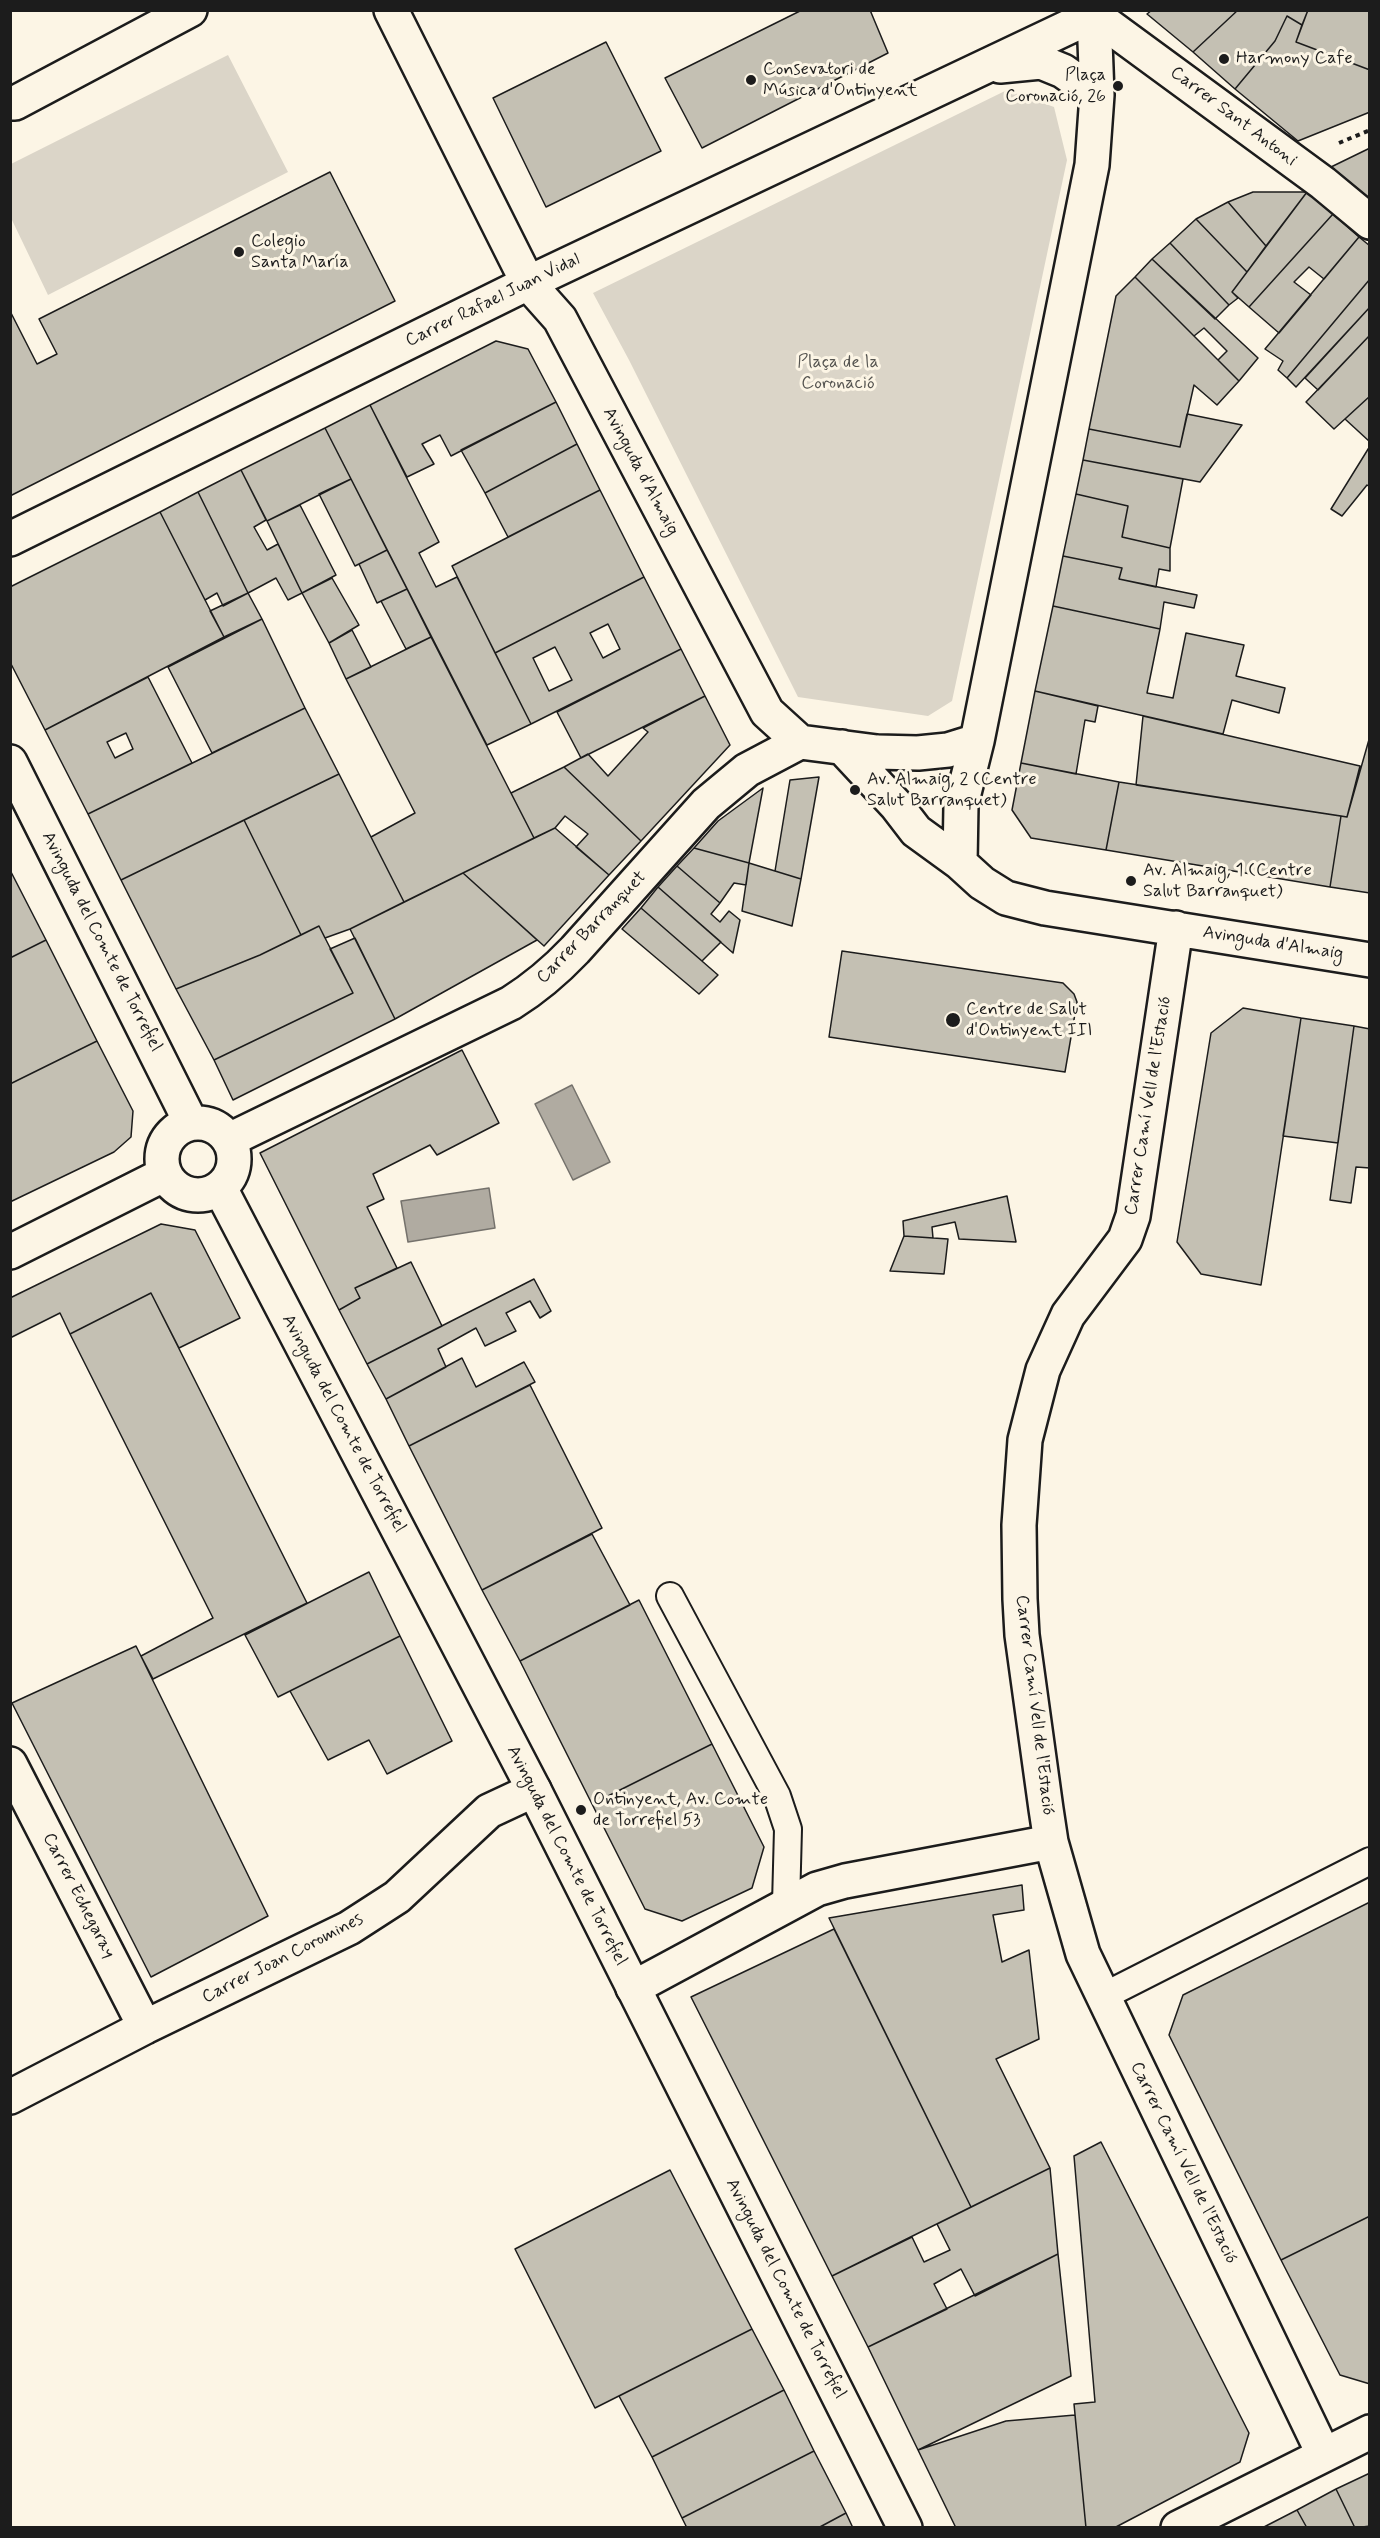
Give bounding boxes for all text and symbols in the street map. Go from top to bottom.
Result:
place label: Harmony Cafe [1236,48,1352,70]
marker: Harmony Cafe [1217,52,1231,66]
place label: Consevatori de Música d'Ontinyent [763,59,918,101]
street label: Carrer Sant Antoni [1165,62,1301,172]
place label: Plaça Coronació, 26 [1005,65,1106,107]
marker: Consevatori de Música d'Ontinyent [744,73,758,87]
marker: Plaça Coronació, 26 [1111,79,1125,93]
place label: Colegio Santa María [251,231,349,274]
marker: Colegio Santa María [232,245,246,259]
street label: Carrer Rafael Juan Vidal [402,249,584,353]
park label: Plaça de la Coronació [797,352,879,394]
street label: Avinguda d'Almaig [597,404,683,540]
place label: Av. Almaig, 2 (Centre Salut Barranquet) [867,769,1037,812]
marker: Av. Almaig, 2 (Centre Salut Barranquet) [848,783,862,797]
street label: Avinguda del Comte de Torrefiel [36,828,166,1056]
place label: Av. Almaig, 1 (Centre Salut Barranquet) [1143,860,1312,902]
street label: Carrer Barranquet [533,867,651,989]
marker: Av. Almaig, 1 (Centre Salut Barranquet) [1124,874,1138,888]
street label: Avinguda d'Almaig [1201,922,1345,966]
street label: Carrer Camí Vell de l'Estació [1121,995,1177,1217]
place label: Centre de Salut d'Ontinyent III [966,999,1092,1042]
marker: Centre de Salut d'Ontinyent III [944,1011,962,1029]
street label: Avinguda del Comte de Torrefiel [276,1311,410,1537]
street label: Carrer Camí Vell de l'Estació [1010,1594,1058,1816]
street label: Avinguda del Comte de Torrefiel [501,1742,631,1970]
place label: Ontinyent, Av. Comte de Torrefiel 53 [593,1789,768,1832]
marker: Ontinyent, Av. Comte de Torrefiel 53 [574,1803,588,1817]
street label: Carrer Echegaray [37,1830,119,1962]
street label: Carrer Joan Coromines [199,1909,367,2009]
street label: Carrer Camí Vell de l'Estació [1125,2059,1241,2267]
street label: Avinguda del Comte de Torrefiel [720,2175,850,2403]

